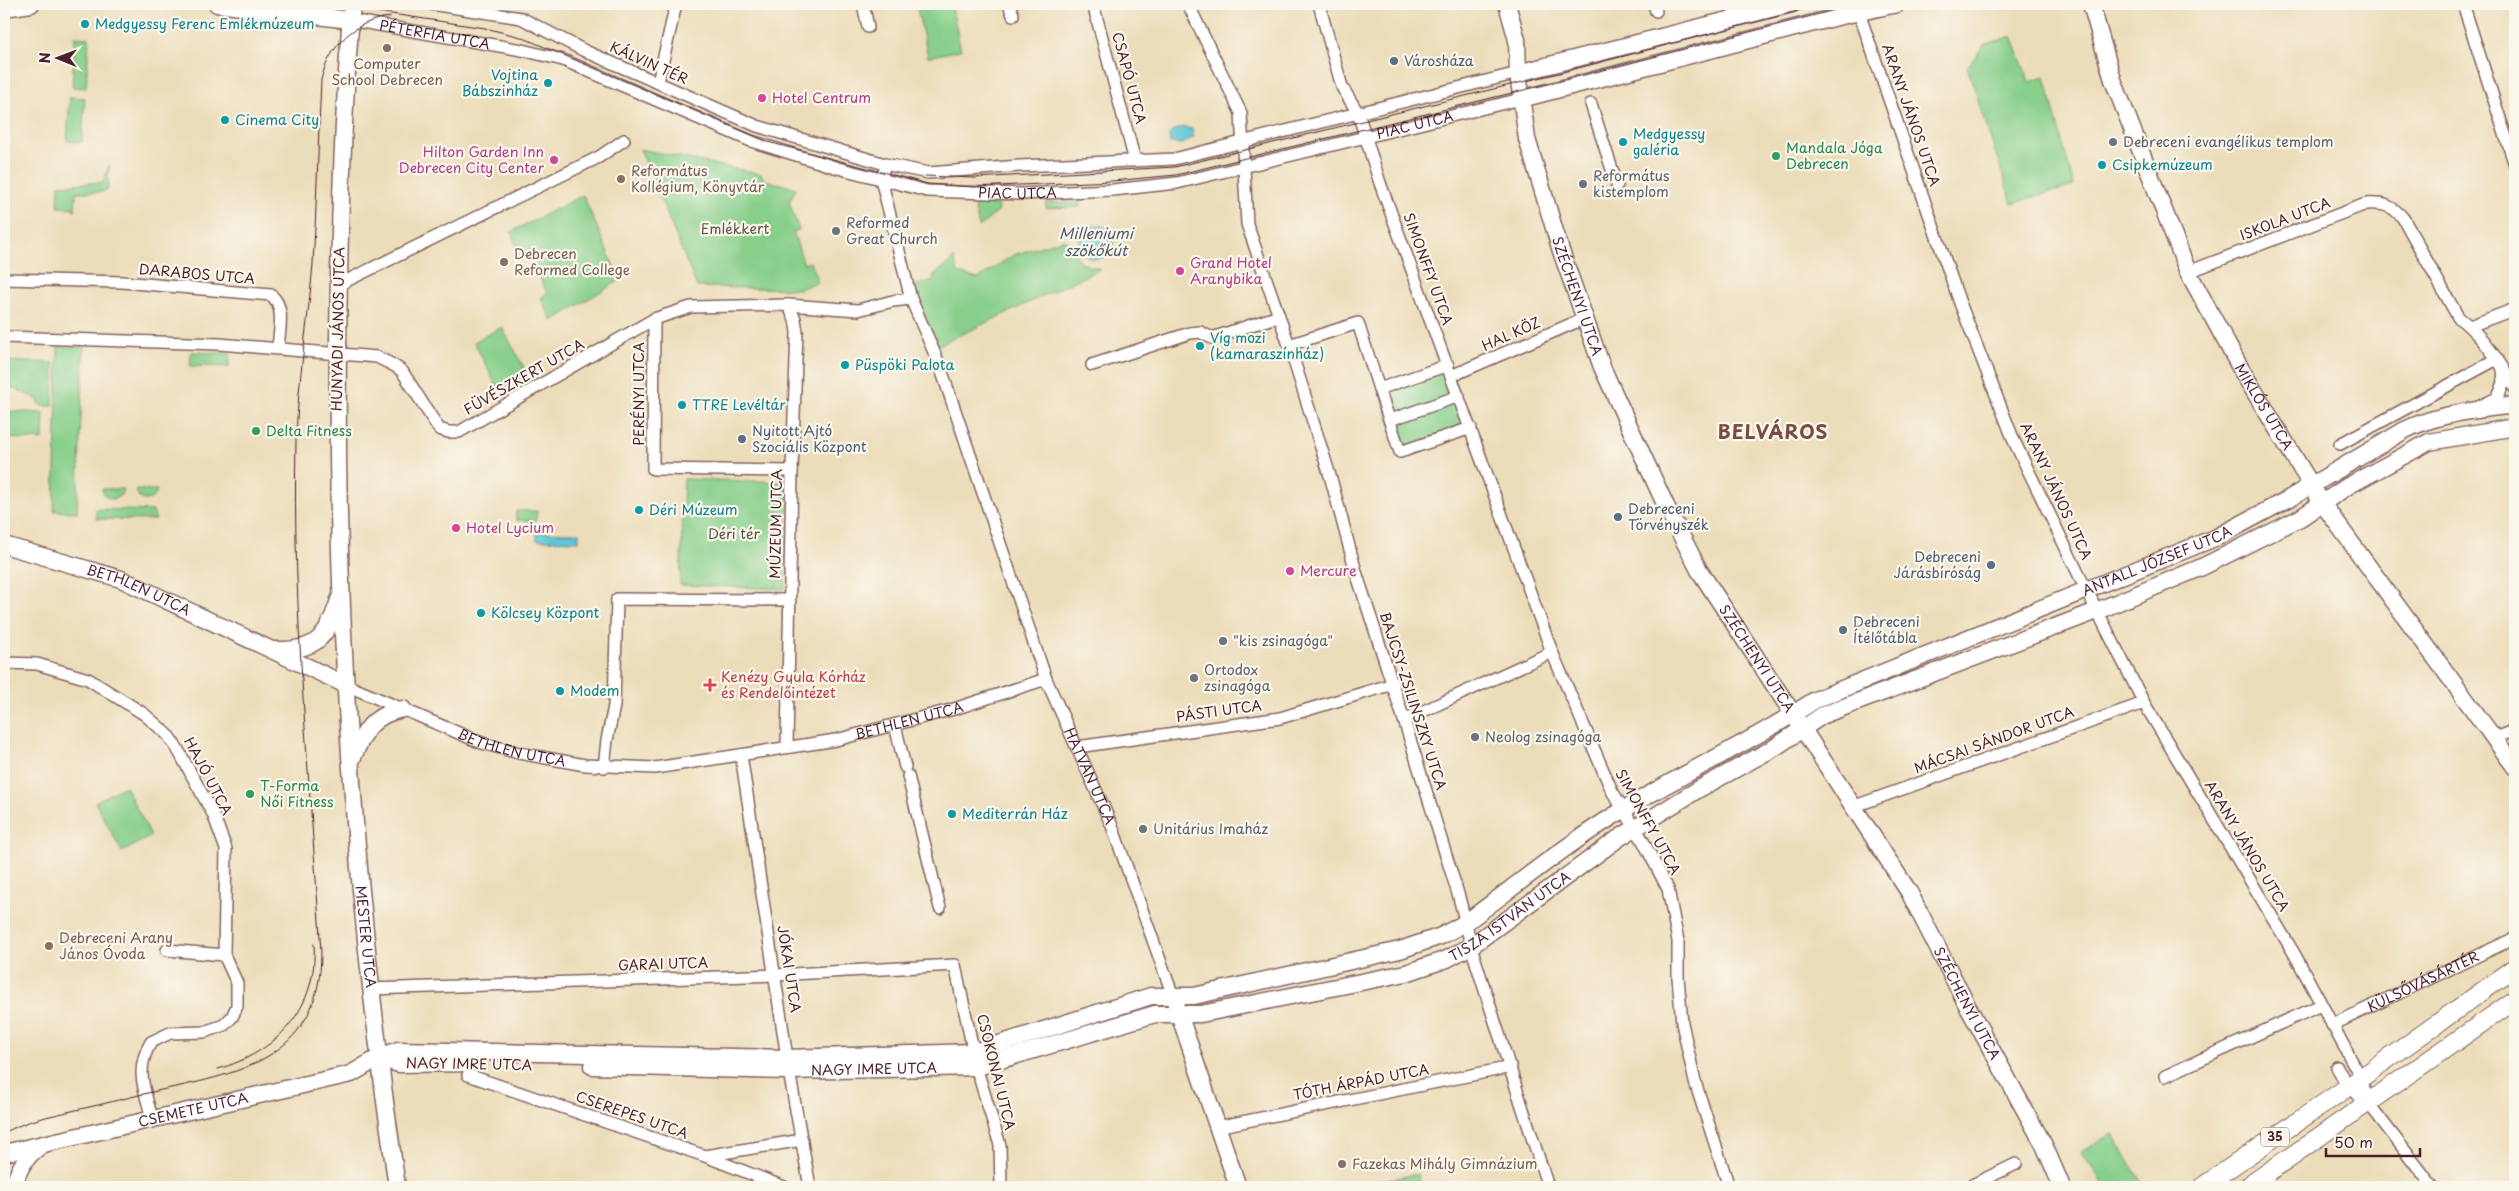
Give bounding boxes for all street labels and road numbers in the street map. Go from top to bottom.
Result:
street label: PÉTERFIA UTCA [378,14,492,54]
street label: CSAPÓ UTCA [1107,30,1152,127]
street label: KÁLVIN TÉR [607,36,692,89]
street label: ARANY JÁNOS UTCA [1877,41,1946,189]
street label: PIAC UTCA [1374,105,1456,144]
street label: PIAC UTCA [978,181,1057,204]
street label: ISKOLA UTCA [2236,191,2334,245]
street label: SIMONFFY UTCA [1398,210,1459,328]
street label: SZÉCHENYI UTCA [1547,234,1608,359]
street label: HUNYADI JÁNOS UTCA [326,246,349,411]
street label: DARABOS UTCA [138,258,256,289]
street label: HAL KÖZ [1478,311,1543,356]
street label: FÜVÉSZKERT UTCA [460,333,588,420]
street label: PERÉNYI UTCA [628,342,649,446]
street label: MIKLÓS UTCA [2230,360,2299,454]
street label: ARANY JÁNOS UTCA [2015,419,2098,563]
street label: MÚZEUM UTCA [764,469,787,579]
street label: ANTALL JÓZSEF UTCA [2079,520,2235,601]
street label: BETHLEN UTCA [84,559,195,621]
street label: SZÉCHENYI UTCA [1714,600,1800,717]
street label: BAJCSY-ZSILINSZKY UTCA [1375,609,1452,793]
street label: PÁSTI UTCA [1175,694,1263,727]
street label: BETHLEN UTCA [852,696,966,745]
street label: MÁCSAI SÁNDOR UTCA [1911,701,2077,778]
street label: BETHLEN UTCA [455,723,568,771]
street label: HATVAN UTCA [1059,724,1121,828]
street label: HAJÓ UTCA [179,733,238,819]
street label: SIMONFFY UTCA [1611,765,1686,879]
street label: ARANY JÁNOS UTCA [2200,776,2295,915]
street label: TISZA ISTVÁN UTCA [1445,866,1575,966]
street label: MESTER UTCA [351,884,382,989]
street label: JÓKAI UTCA [772,924,807,1014]
street label: SZÉCHENYI UTCA [1929,943,2006,1064]
street label: KÜLSŐVÁSÁRTÉR [2363,945,2483,1017]
street label: GARAI UTCA [618,951,709,976]
street label: CSOKONAI UTCA [972,1012,1021,1133]
street label: NAGY IMRE UTCA [406,1052,533,1075]
street label: NAGY IMRE UTCA [811,1057,938,1081]
street label: TÓTH ÁRPÁD UTCA [1291,1058,1431,1105]
street label: CSEREPES UTCA [573,1085,692,1144]
street label: CSEMETE UTCA [136,1087,250,1132]
road number: 35 [2261,1128,2289,1146]

